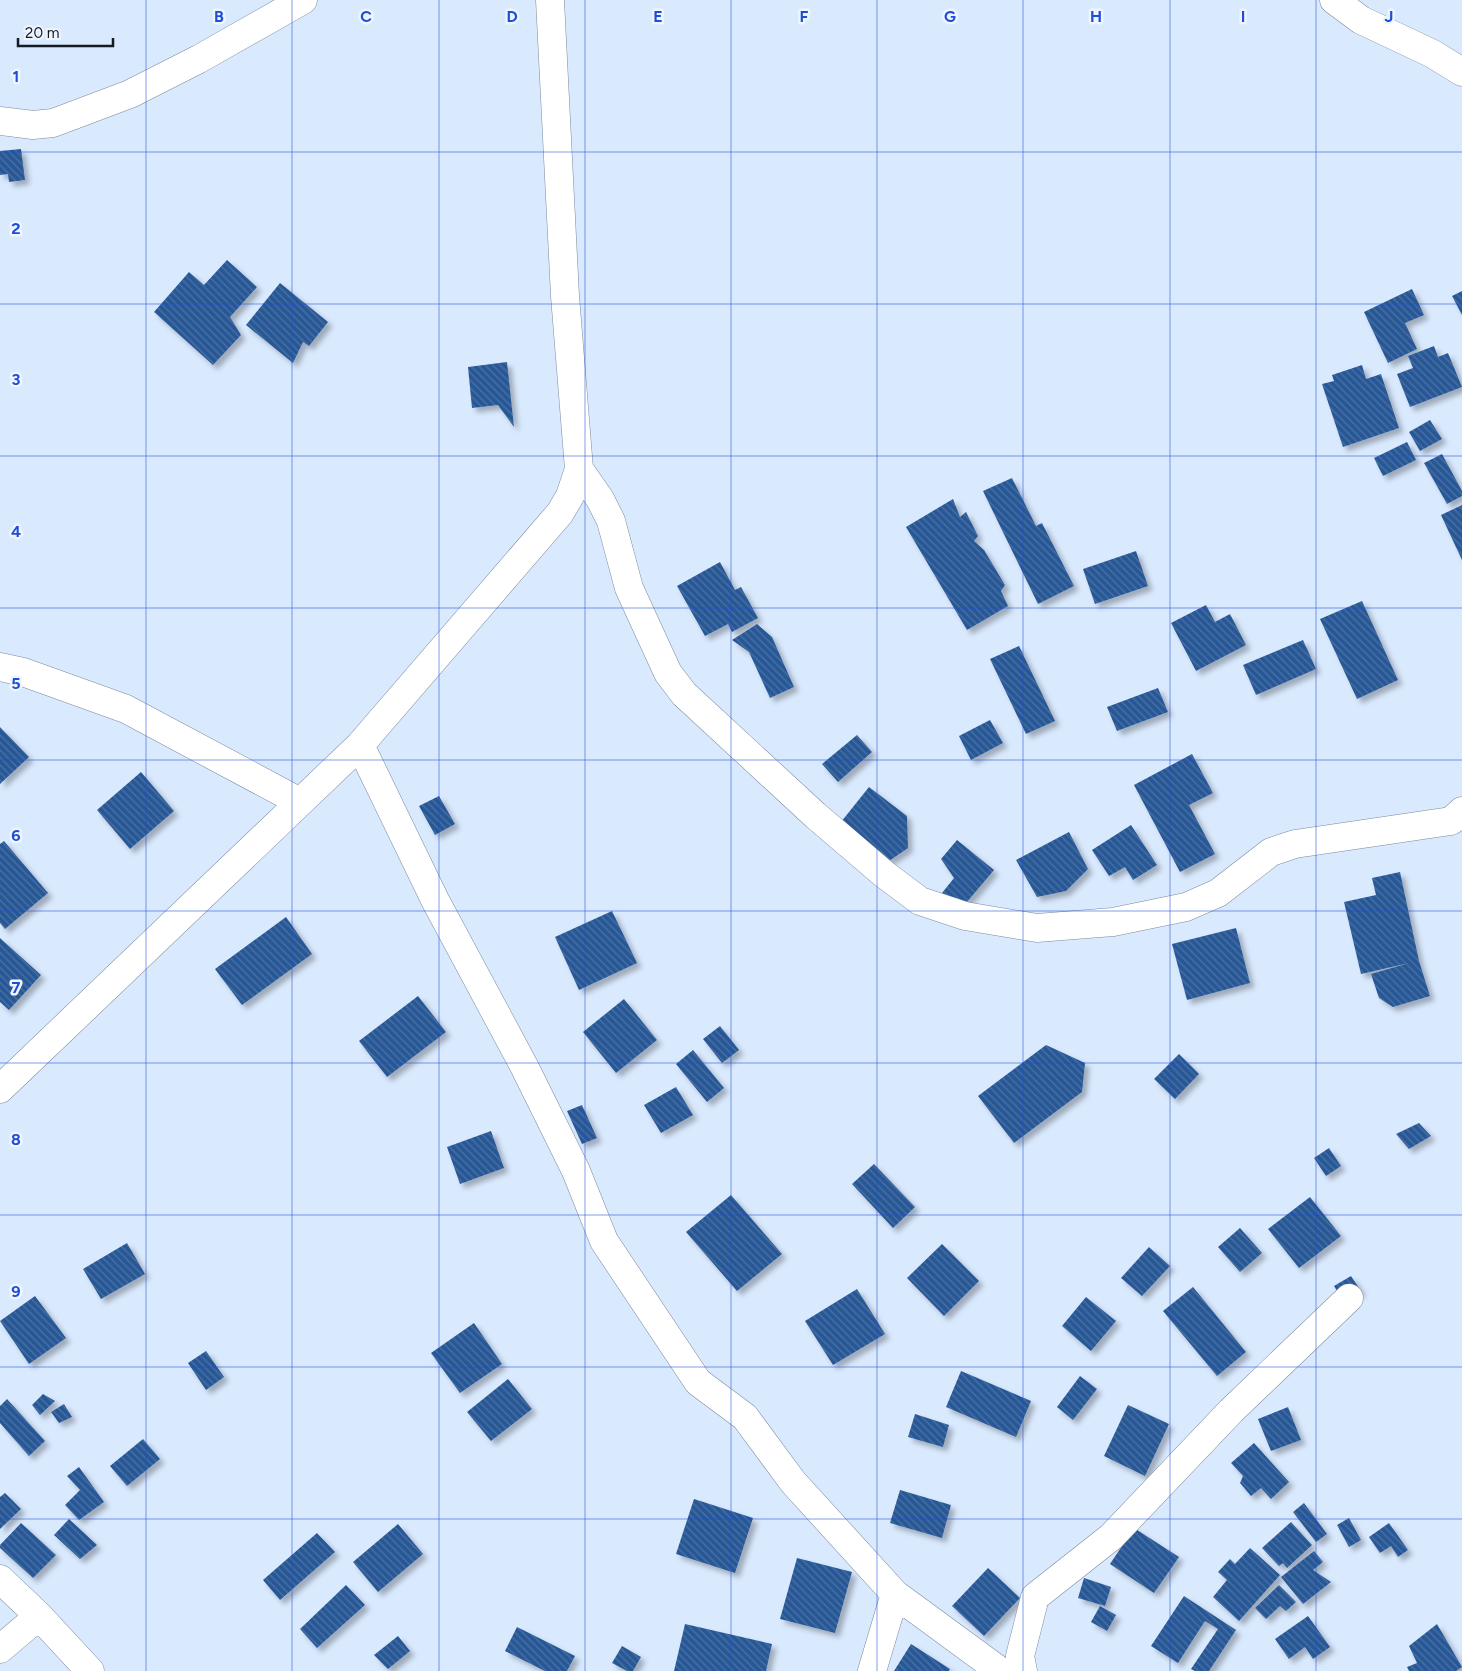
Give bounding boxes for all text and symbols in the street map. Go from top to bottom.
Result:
text: B [214,7,224,26]
text: C [360,7,372,26]
text: D [506,7,518,26]
text: E [653,7,663,26]
text: F [800,7,809,26]
text: G [944,7,956,26]
text: H [1090,7,1102,26]
text: I [1241,7,1245,26]
text: J [1385,7,1393,26]
scale bar [18,15,112,47]
text: 20 m [25,24,59,42]
text: 1 [13,67,19,86]
text: 2 [11,219,21,238]
text: 3 [12,370,21,389]
text: 4 [11,522,21,541]
text: 5 [11,674,21,693]
text: 6 [11,826,21,845]
text: 7 [12,978,21,997]
text: 8 [11,1130,21,1149]
text: 9 [11,1282,21,1301]

